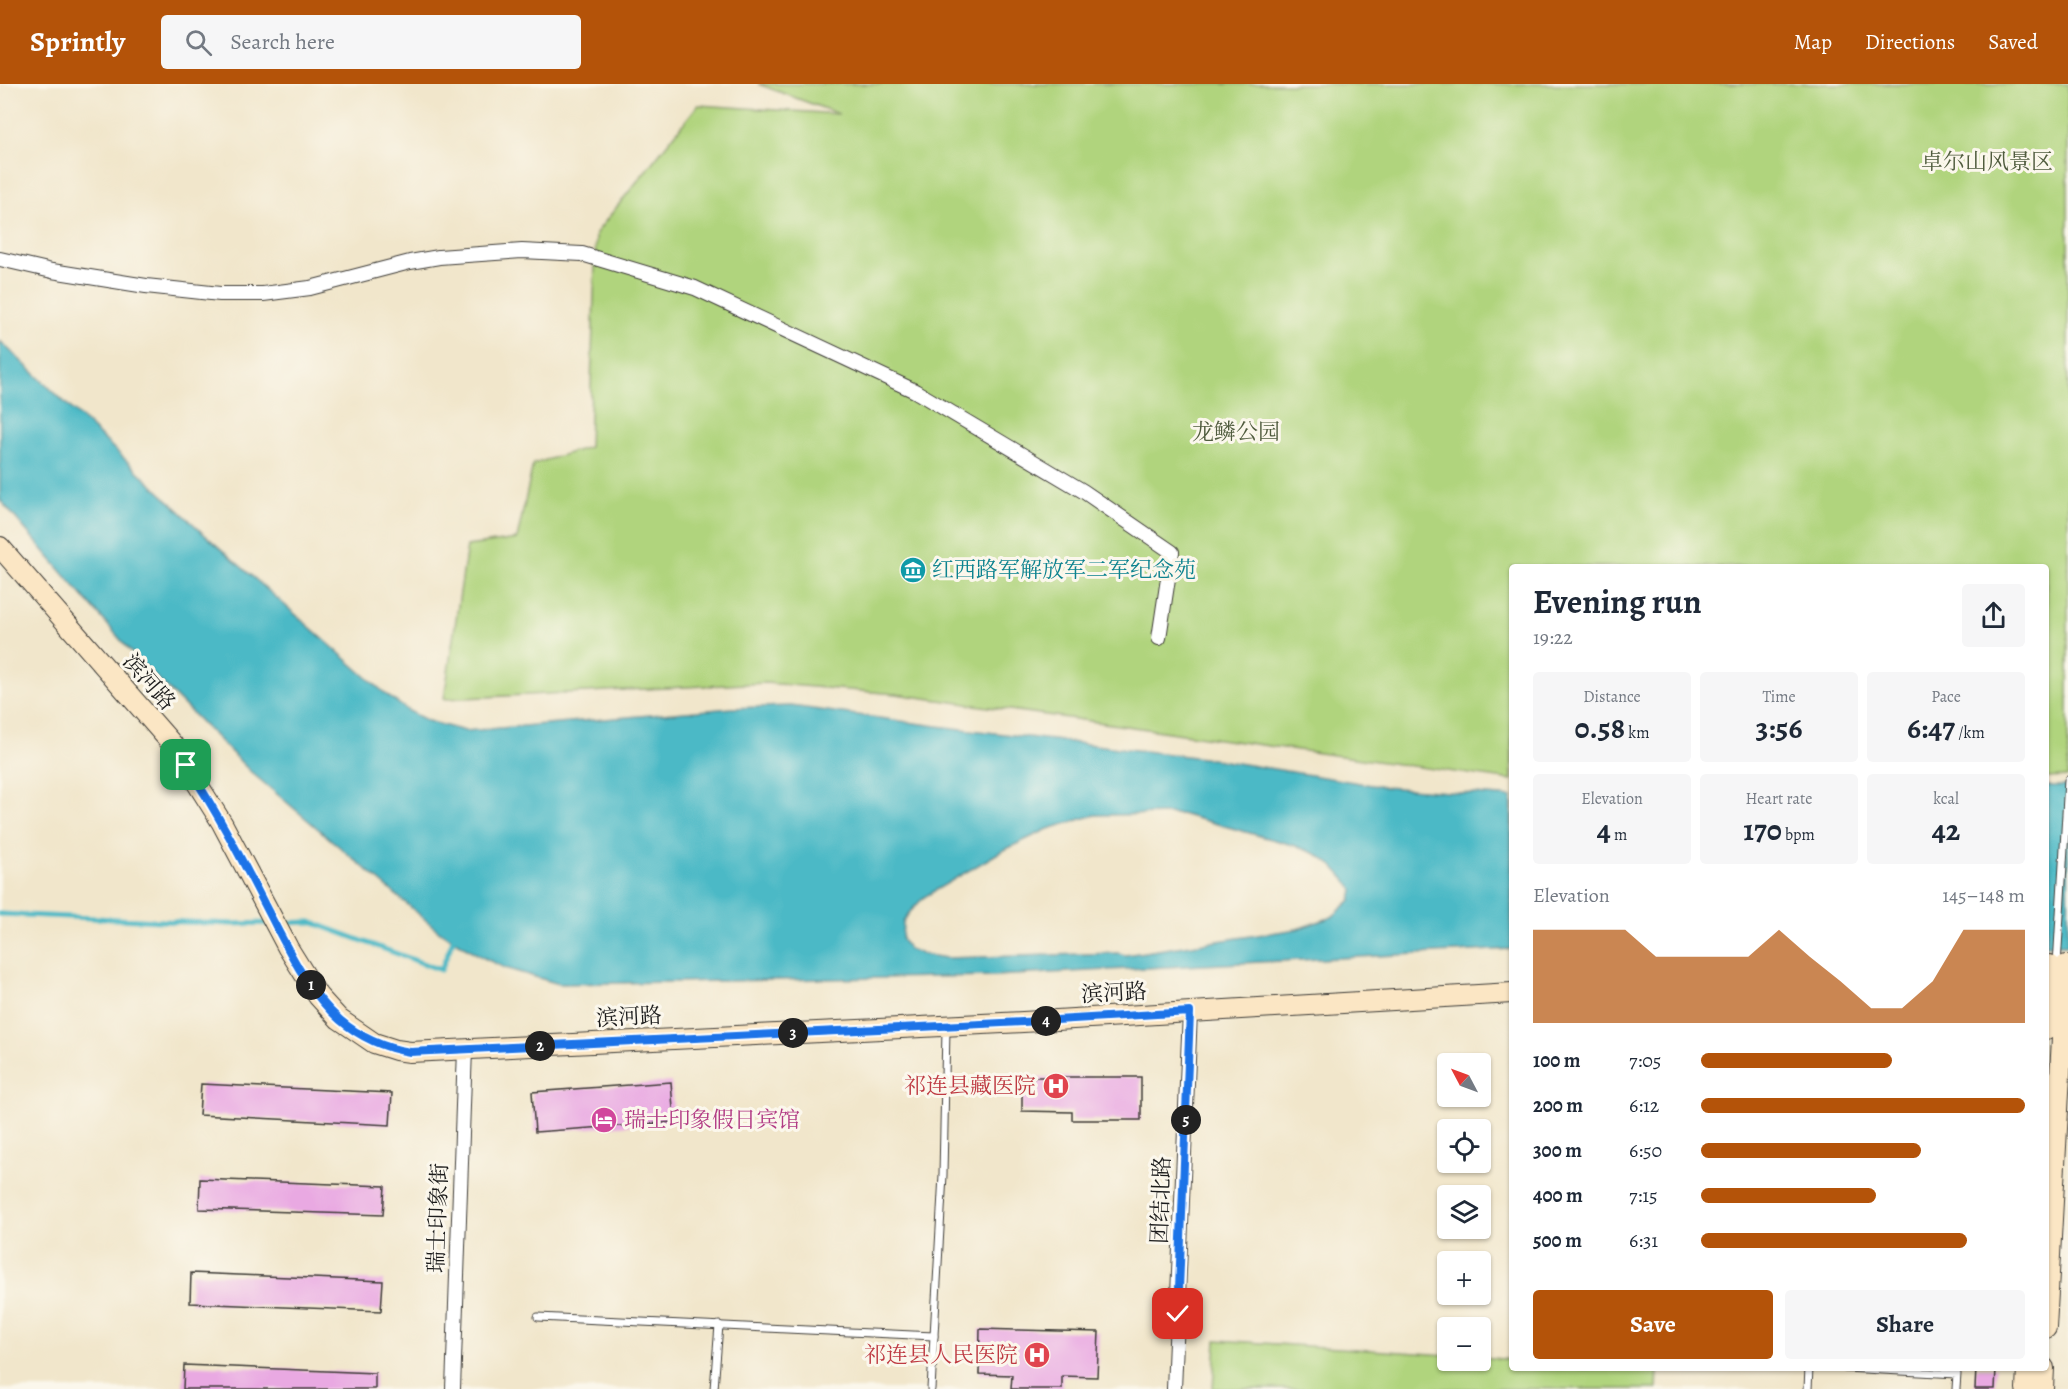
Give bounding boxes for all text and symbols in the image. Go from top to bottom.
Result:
search box [161,15,581,69]
text: Sprintly [30,23,125,61]
icon: search [182,26,215,59]
text: Search here [230,27,335,57]
text: Map [1794,28,1832,56]
text: Directions [1865,28,1955,56]
text: Saved [1988,28,2038,56]
park label: 卓尔山风景区 [1921,147,2053,177]
park label: 龙鳞公园 [1192,417,1280,447]
museum icon: 红西路军解放军二军纪念苑 [898,555,928,585]
place label: 红西路军解放军二军纪念苑 [932,555,1196,585]
text: Evening run [1533,579,1702,624]
button: share [1962,584,2025,647]
text: 19:22 [1533,624,1573,651]
street label: 滨河路 [116,647,182,717]
text: Distance [1583,686,1641,708]
text: Time [1762,686,1796,708]
text: Pace [1931,686,1961,708]
text: 0.58 [1575,708,1625,748]
text: 3:56 [1756,708,1802,748]
text: 6:47 [1907,708,1955,748]
text: km [1625,722,1650,744]
text: /km [1955,722,1985,744]
pin [160,739,211,790]
icon: arrive [169,748,202,781]
text: Elevation [1581,788,1643,810]
text: Heart rate [1746,788,1812,810]
text: kcal [1933,788,1959,810]
text: 4 [1597,810,1611,850]
text: 170 [1743,810,1782,850]
text: 42 [1932,810,1960,850]
text: m [1611,824,1627,846]
text: bpm [1782,824,1815,846]
text: Elevation [1533,882,1610,909]
text: 145–148 m [1942,882,2025,909]
pin: 1 [296,970,326,1000]
text: 1 [308,974,314,996]
street label: 滨河路 [1080,976,1148,1010]
street label: 滨河路 [595,1000,663,1034]
pin: 4 [1031,1006,1061,1036]
text: 4 [1042,1010,1050,1032]
pin: 3 [778,1018,808,1048]
text: 3 [790,1022,796,1044]
pin: 2 [525,1031,555,1061]
text: 2 [536,1035,544,1057]
text: 100 m [1533,1047,1581,1074]
text: 7:05 [1629,1047,1661,1074]
north arrow [1437,1053,1491,1107]
map controls [1437,1053,1491,1371]
place label: 祁连县藏医院 [904,1071,1036,1101]
hospital icon: 祁连县藏医院 [1041,1071,1071,1101]
text: 200 m [1533,1092,1583,1119]
text: 6:12 [1629,1092,1659,1119]
hotel icon: 瑞士印象假日宾馆 [589,1105,619,1135]
place label: 瑞士印象假日宾馆 [624,1105,800,1135]
pin: 5 [1171,1105,1201,1135]
text: 5 [1183,1109,1189,1131]
button: locate [1437,1119,1491,1173]
text: 300 m [1533,1137,1582,1164]
text: 6:50 [1629,1137,1662,1164]
street label: 团结北路 [1144,1155,1178,1245]
street label: 瑞士印象街 [421,1163,455,1273]
text: 400 m [1533,1182,1583,1209]
text: 7:15 [1629,1182,1658,1209]
button: layers [1437,1185,1491,1239]
text: 500 m [1533,1227,1582,1254]
text: 6:31 [1629,1227,1658,1254]
button: + [1437,1251,1491,1305]
pin [1152,1288,1203,1339]
button: Save [1533,1290,1773,1359]
button: Share [1785,1290,2025,1359]
icon: check [1161,1297,1194,1330]
button: − [1437,1317,1491,1371]
place label: 祁连县人民医院 [864,1340,1018,1370]
hospital icon: 祁连县人民医院 [1022,1340,1052,1370]

